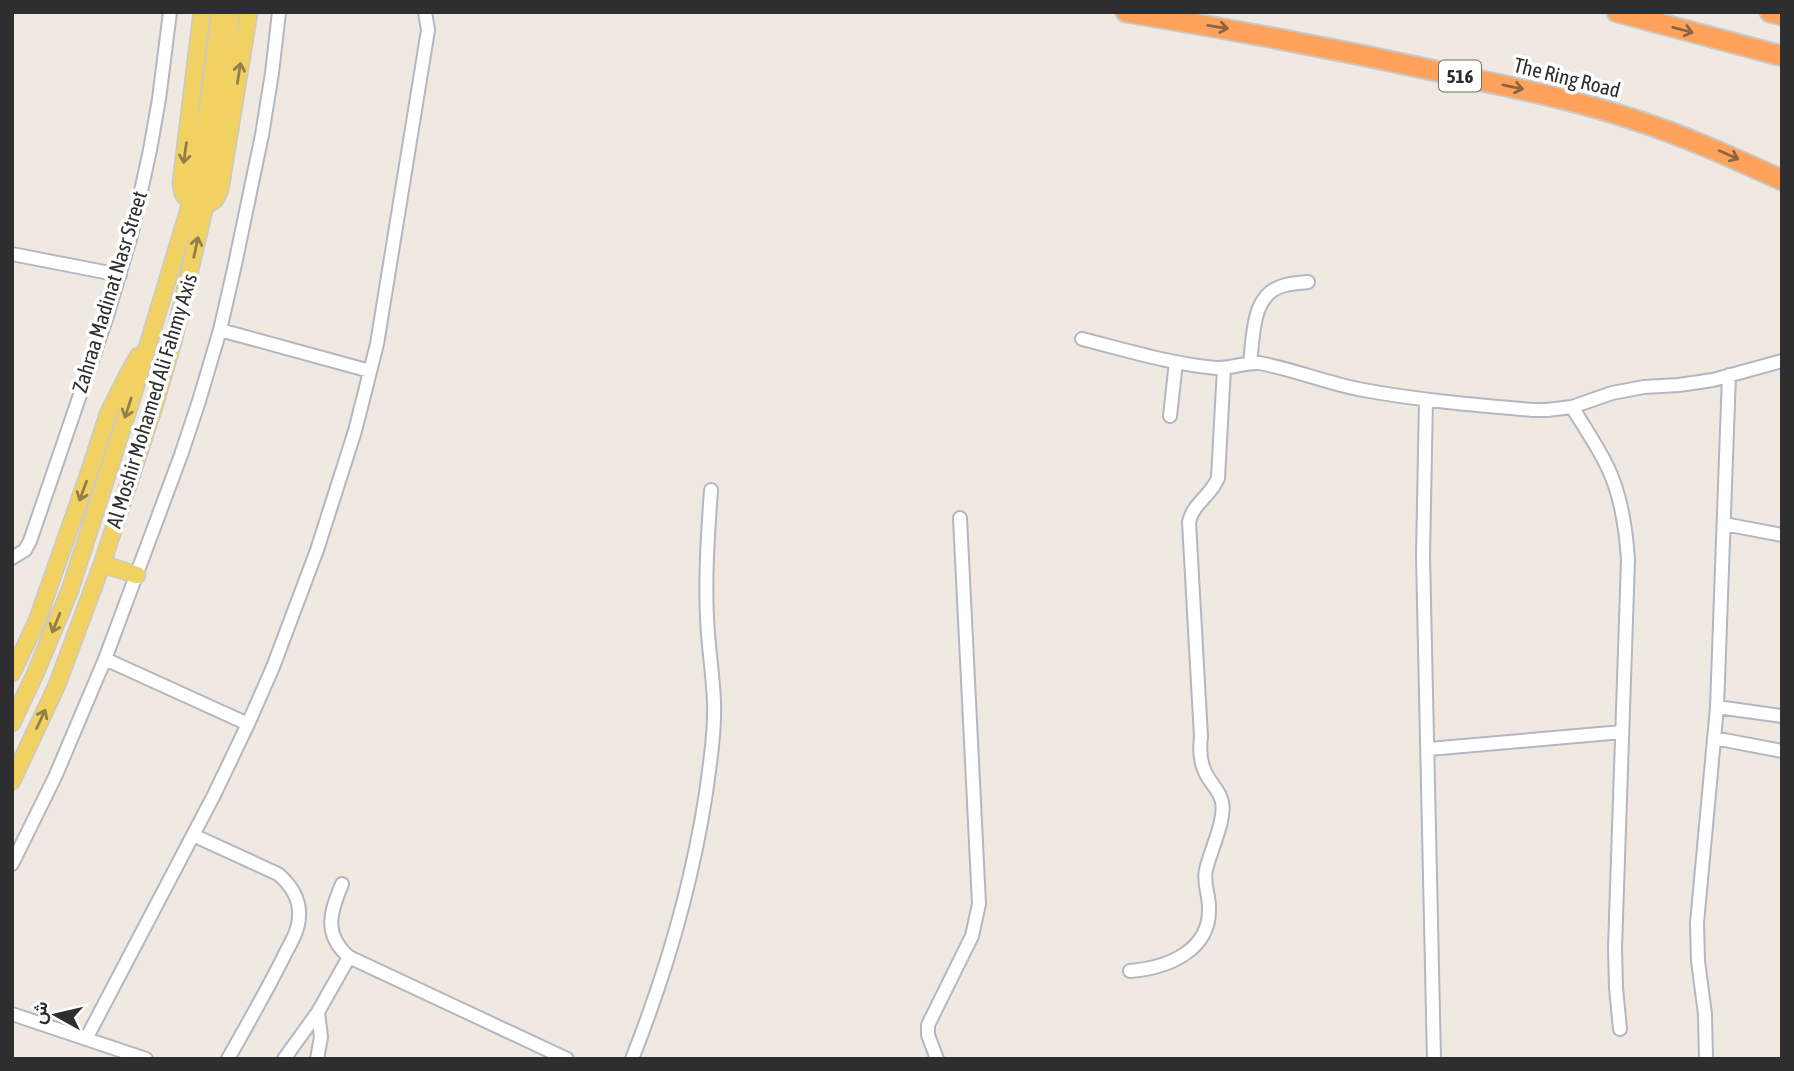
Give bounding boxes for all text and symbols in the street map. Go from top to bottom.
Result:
one-way arrow [1206,21,1229,34]
one-way arrow [1671,24,1694,37]
street label: The Ring Road [1512,52,1623,102]
road number: 516 [1439,60,1481,92]
one-way arrow [233,62,246,84]
one-way arrow [1501,81,1524,95]
one-way arrow [179,141,192,164]
one-way arrow [1718,149,1739,162]
street label: Zahraa Madinat Nasr Street [67,188,151,396]
one-way arrow [190,236,203,259]
street label: Al Moshir Mohamed Ali Fahmy Axis [101,271,201,531]
one-way arrow [121,397,134,419]
one-way arrow [76,479,88,501]
one-way arrow [49,612,62,634]
one-way arrow [35,709,49,730]
north arrow [21,980,91,1050]
text: ش [27,1000,53,1026]

